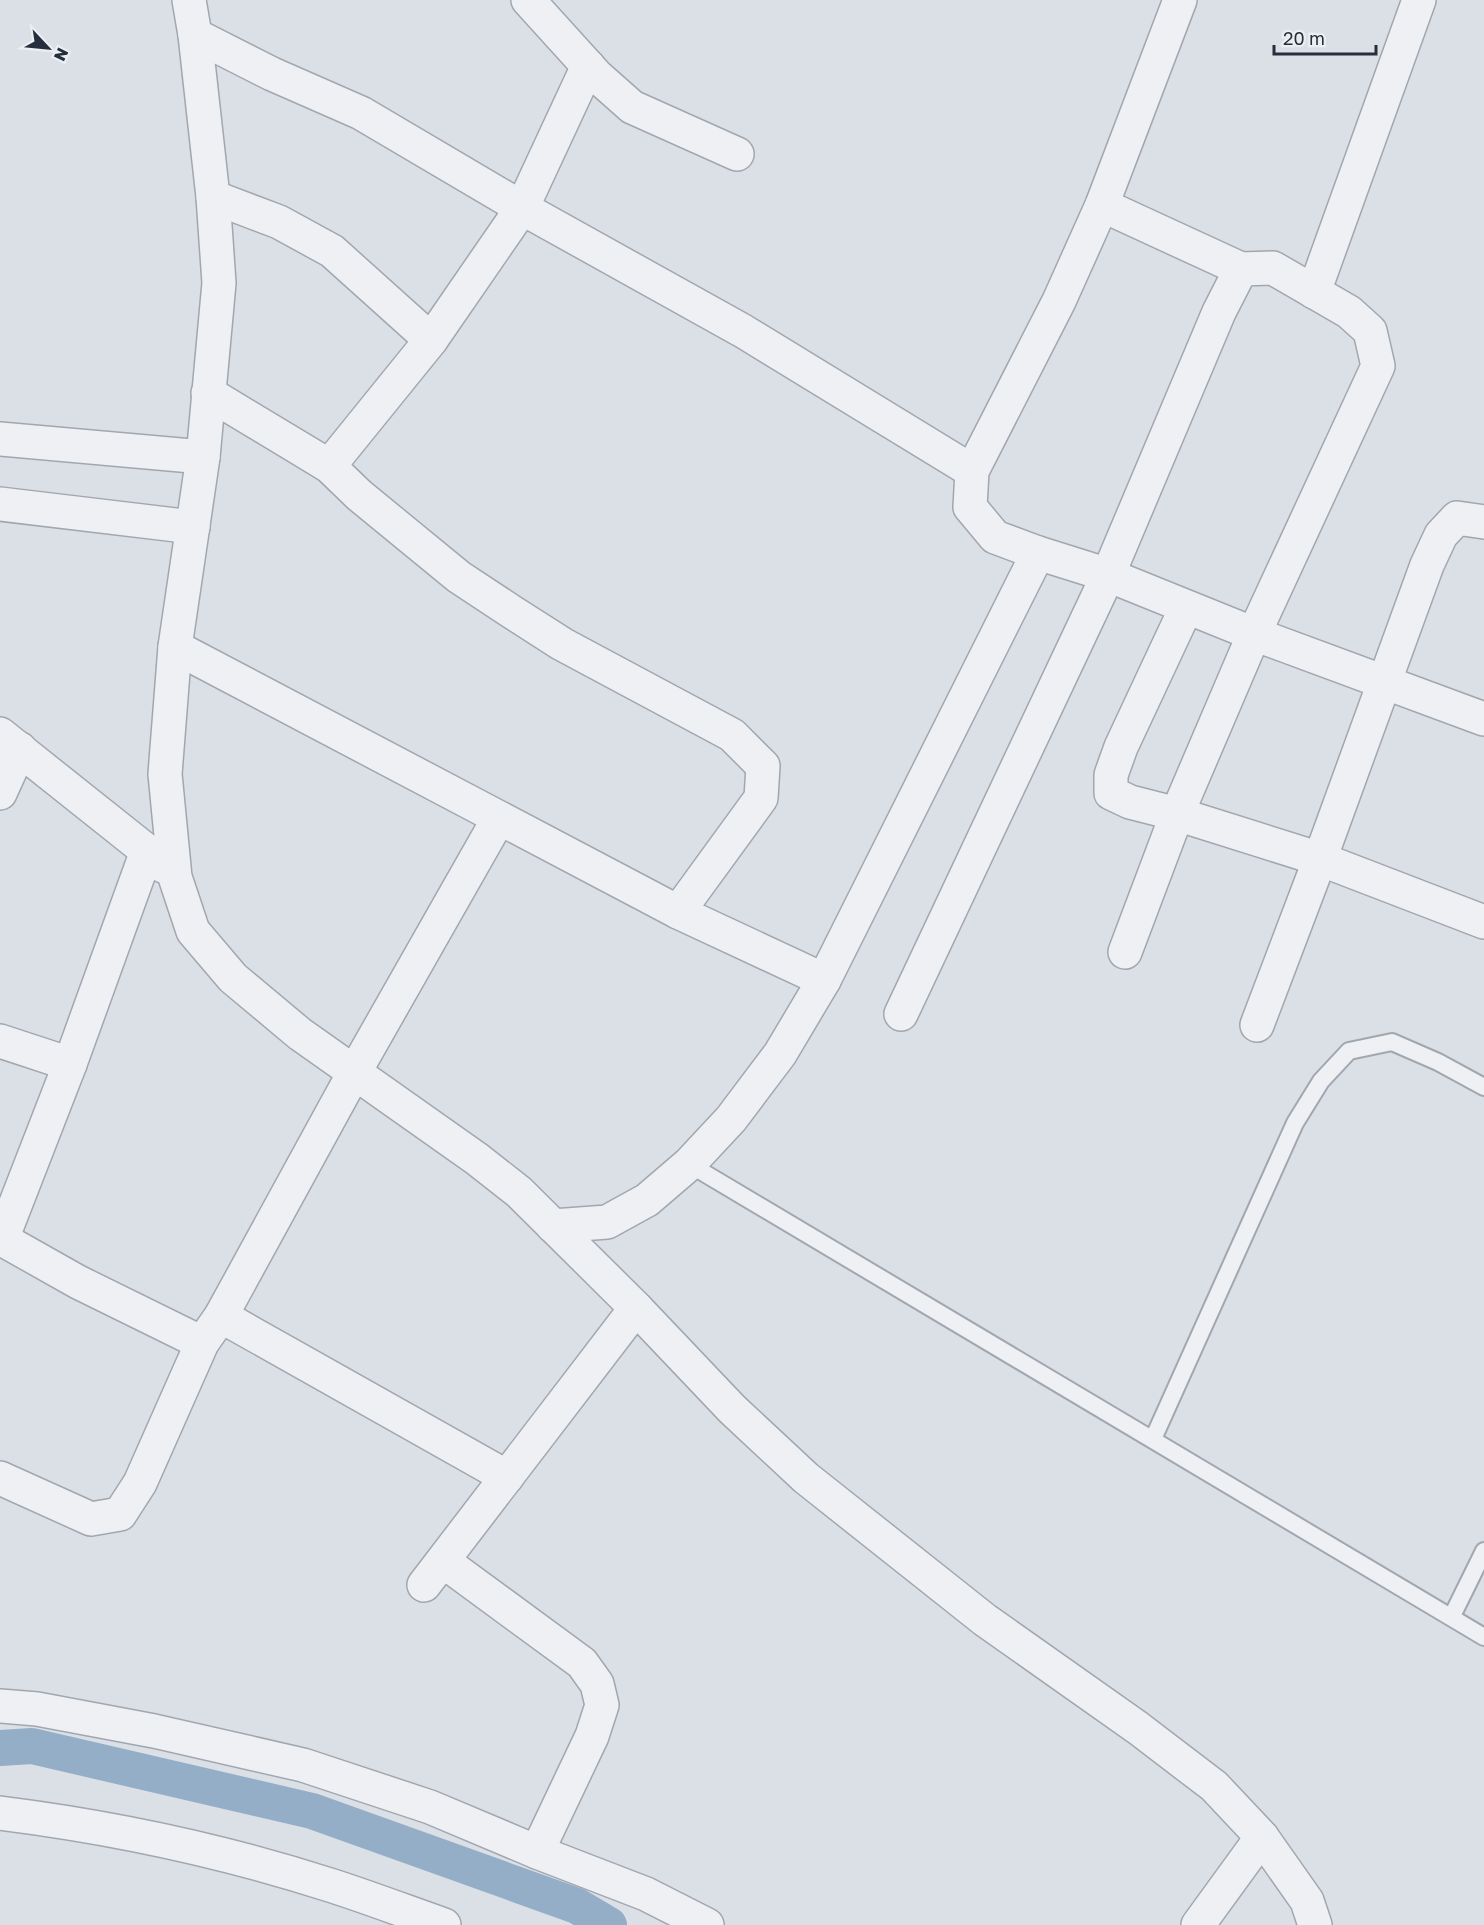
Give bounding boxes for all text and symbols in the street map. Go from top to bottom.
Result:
north arrow [18,18,78,78]
scale bar [1274,18,1376,56]
text: 20 m [1283,27,1325,49]
text: N [50,45,73,64]

